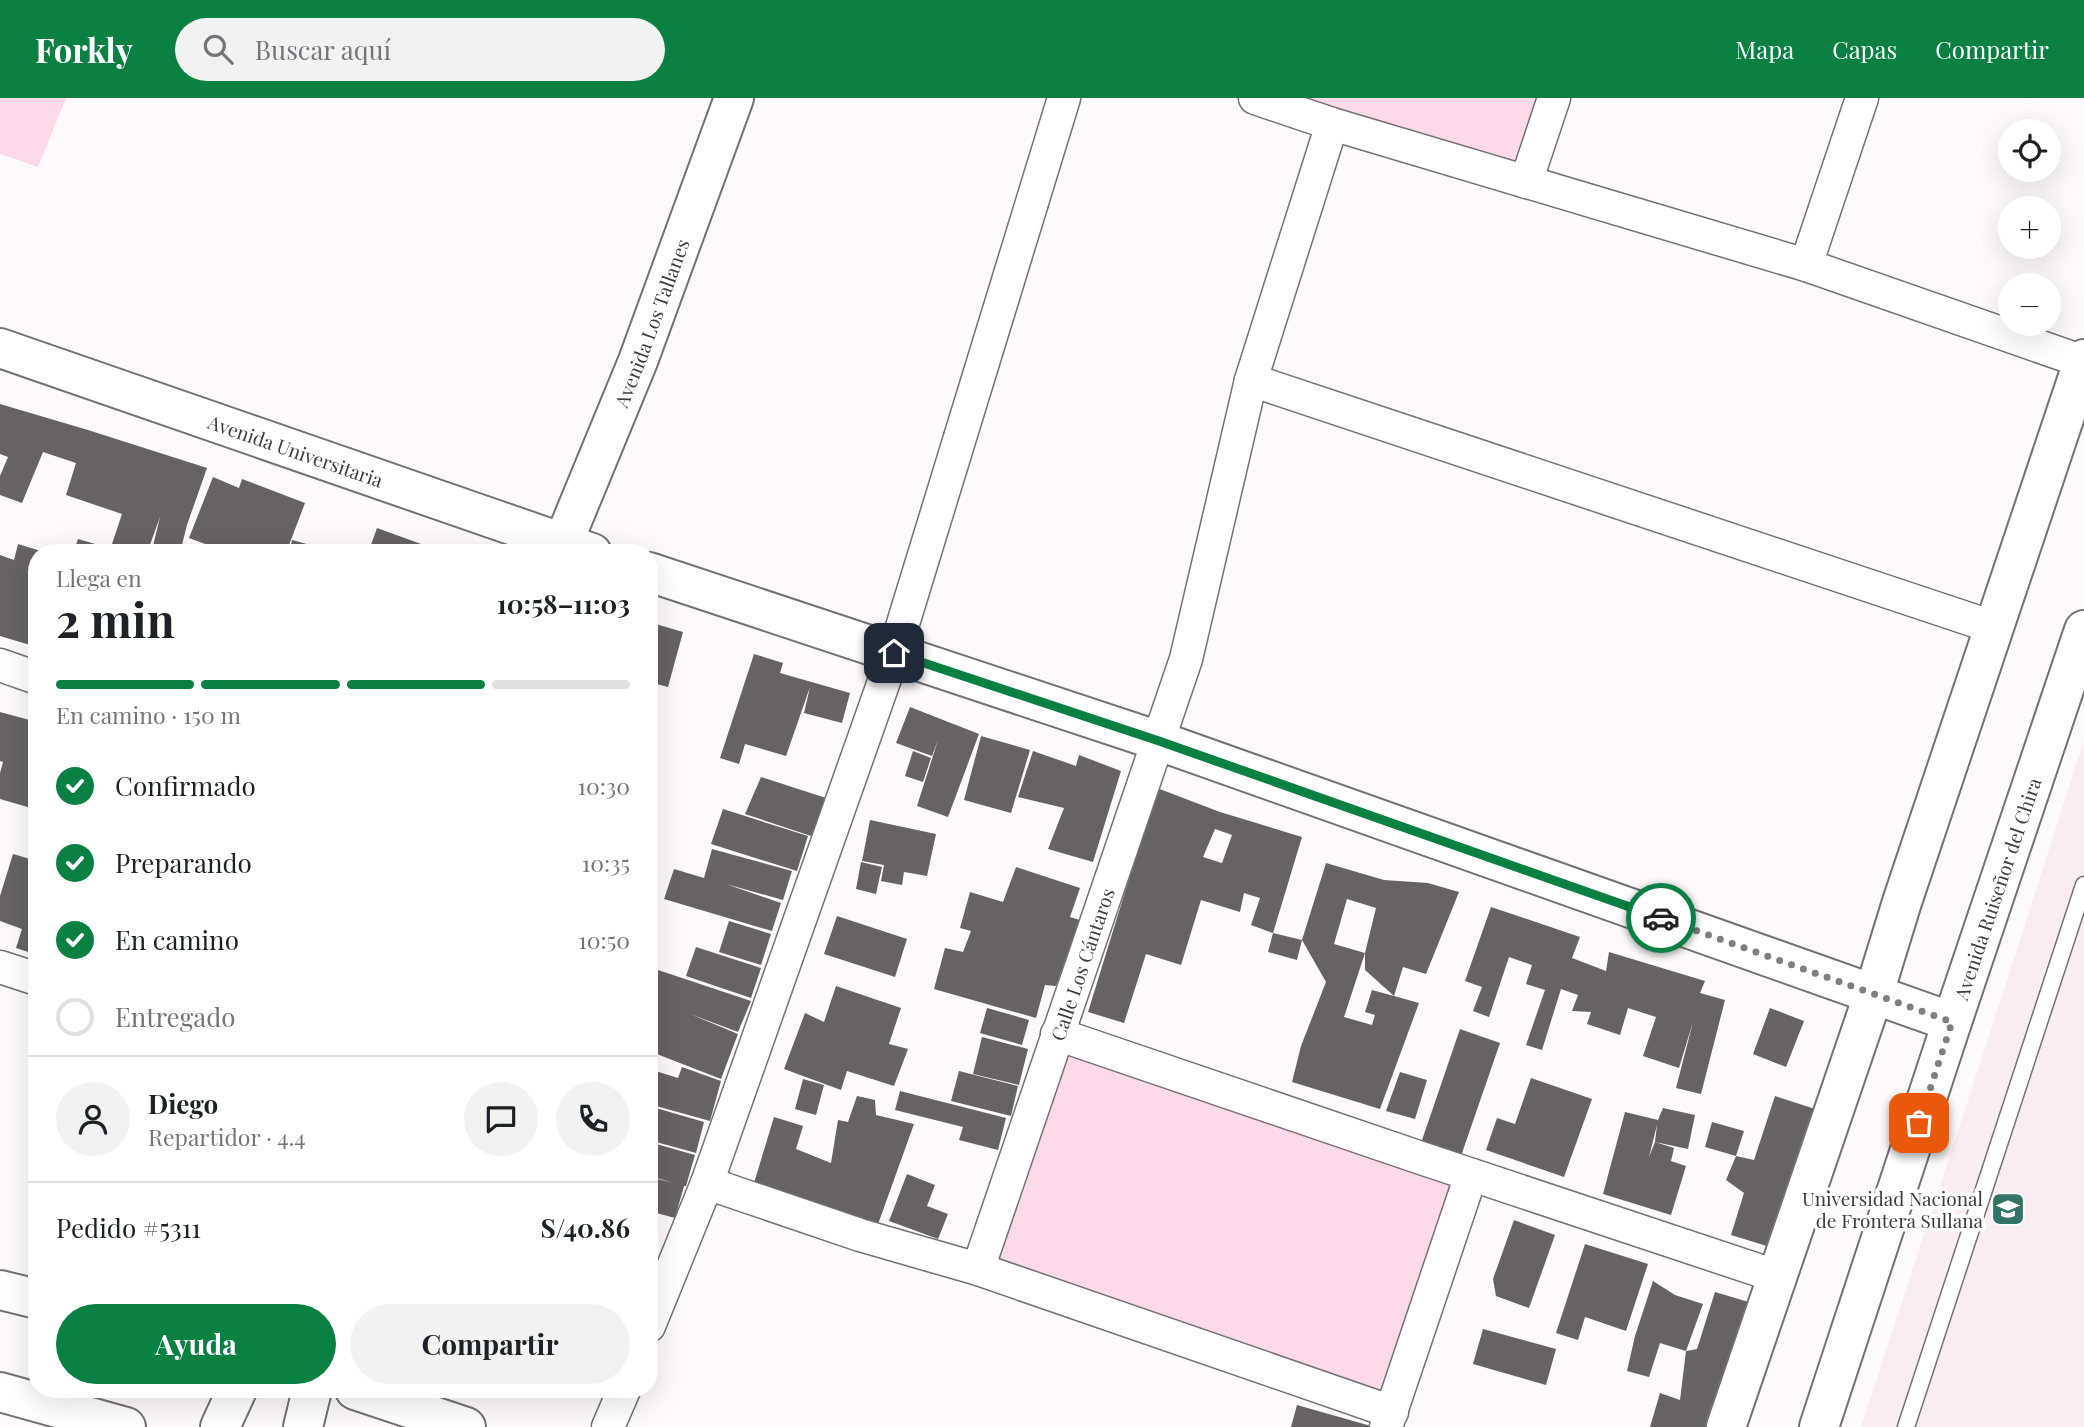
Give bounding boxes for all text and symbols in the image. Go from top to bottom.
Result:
search box [175,18,665,81]
text: Forkly [35,27,133,71]
icon: search [199,30,237,68]
text: Buscar aquí [255,32,391,67]
text: Mapa [1736,33,1794,65]
text: Capas [1832,33,1897,65]
text: Compartir [1935,33,2049,65]
map controls [1998,119,2061,336]
button: locate [1998,119,2061,182]
button: + [1998,196,2061,259]
street label: Avenida Los Tallanes [607,235,695,412]
button: − [1998,273,2061,336]
street label: Avenida Universitaria [204,408,387,493]
text: Llega en [56,562,142,593]
text: 10:58–11:03 [497,586,630,621]
text: 2 min [56,588,175,650]
pin [864,623,924,683]
icon: home [875,634,913,672]
text: En camino · 150 m [56,699,241,730]
icon: check [56,767,94,805]
text: Confirmado [115,768,256,803]
text: 10:30 [577,770,630,801]
street label: Avenida Ruiseñor del Chira [1947,774,2047,1004]
icon: check [56,844,94,882]
text: Preparando [115,845,252,880]
text: 10:35 [582,847,630,878]
courier [1626,883,1696,953]
street label: Calle Los Cántaros [1044,885,1120,1044]
icon: car [1642,899,1680,937]
icon: check [56,921,94,959]
text: En camino [115,922,239,957]
text: 10:50 [578,924,630,955]
text: Entregado [115,999,236,1034]
button: person [56,1082,130,1156]
button: chat [464,1082,538,1156]
button: phone [556,1082,630,1156]
text: Diego [148,1086,218,1121]
pin [1889,1093,1949,1153]
icon: bag [1900,1104,1938,1142]
text: Repartidor · 4.4 [148,1121,306,1152]
place label: Universidad Nacional de Frontera Sullana [1802,1185,1984,1233]
school or university icon: Universidad Nacional de Frontera Sullana [1989,1190,2027,1228]
text: Pedido #5311 [56,1210,201,1245]
text: S/40.86 [541,1210,630,1245]
button: Ayuda [56,1304,336,1384]
button: Compartir [350,1304,630,1384]

